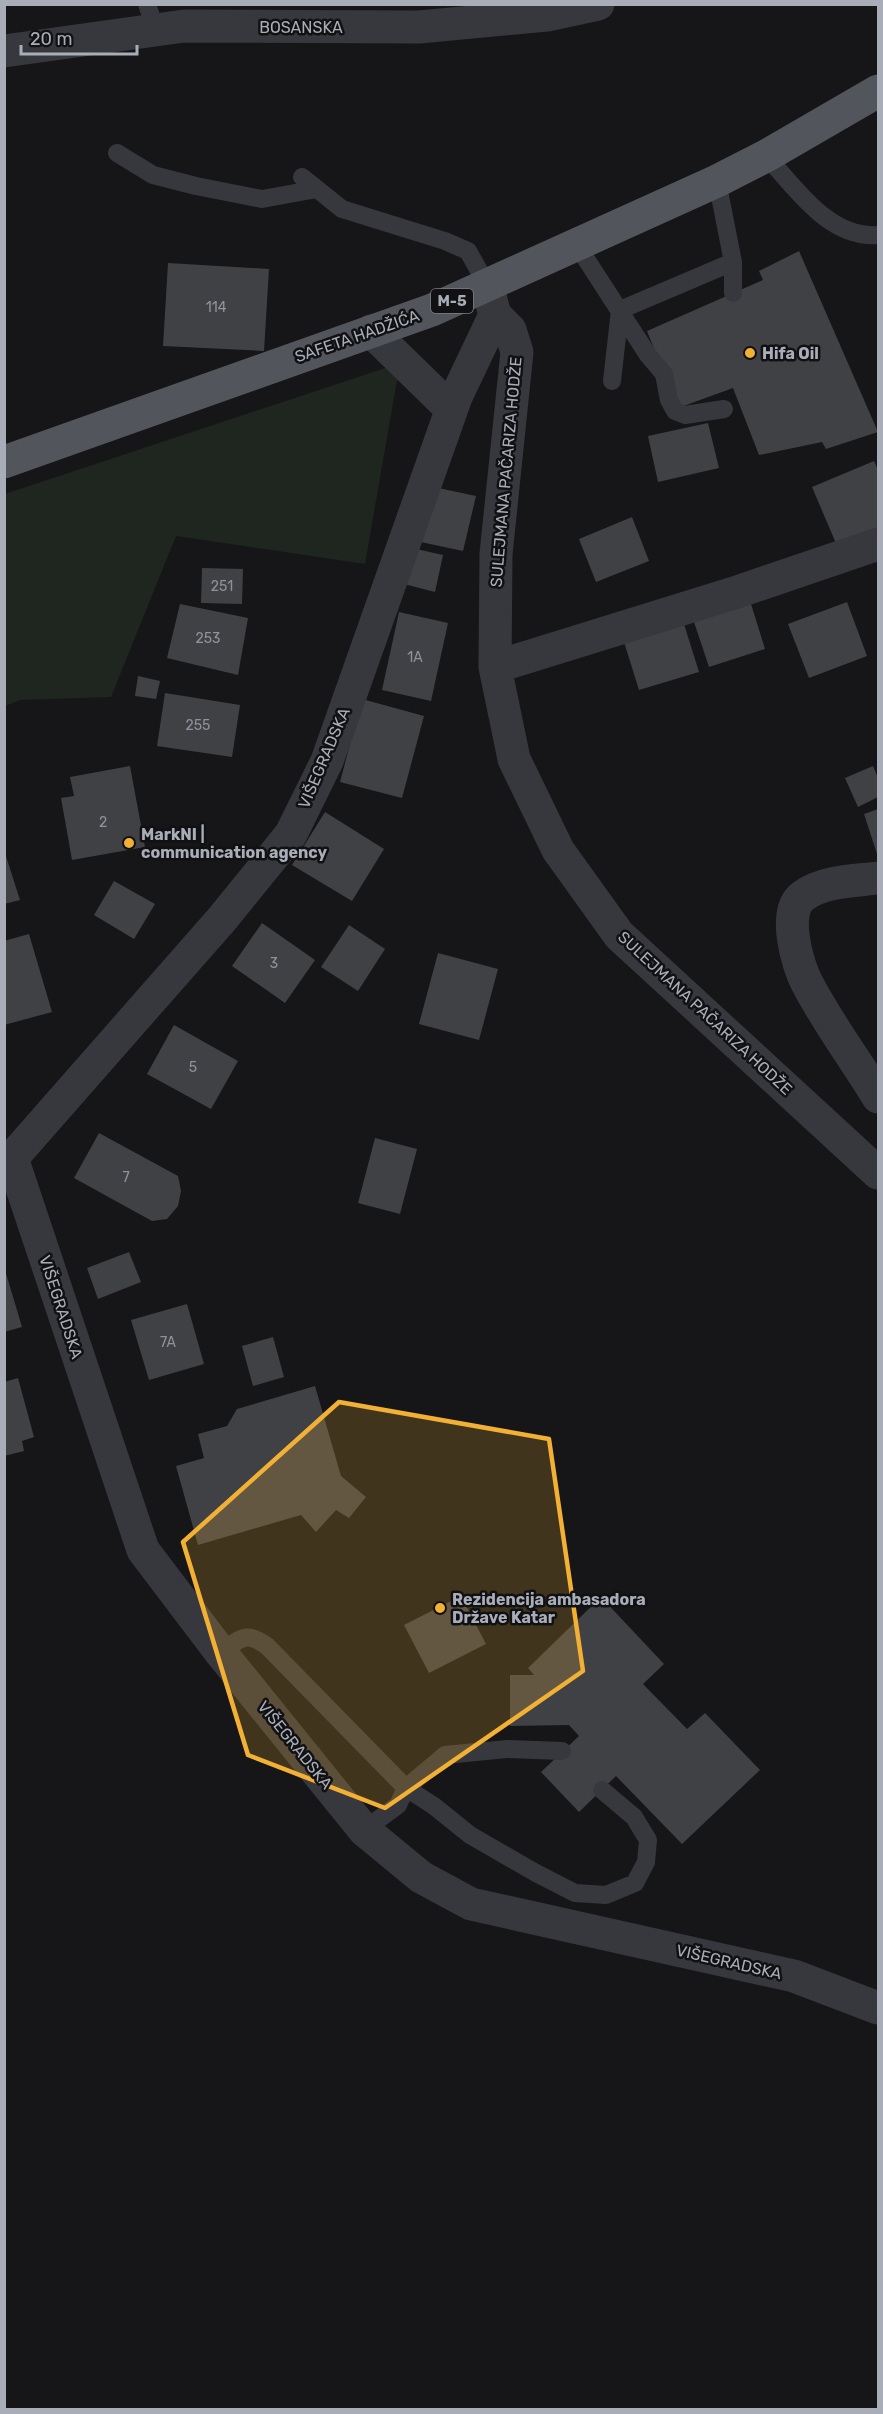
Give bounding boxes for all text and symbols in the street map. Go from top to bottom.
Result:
scale bar [21,18,136,56]
street label: BOSANSKA [259,18,343,37]
text: 20 m [30,28,72,50]
road number: M-5 [431,289,473,313]
house number: 114 [206,299,227,316]
street label: SAFETA HADŽIĆA [292,305,422,366]
place label: Hifa Oil [762,344,819,363]
marker: Hifa Oil [743,346,757,360]
street label: SULEJMANA PAČARIZA HODŽE [485,356,526,588]
house number: 251 [211,578,233,595]
house number: 253 [196,630,220,647]
house number: 1A [407,649,423,666]
street label: VIŠEGRADSKA [293,704,354,811]
house number: 255 [186,717,210,734]
house number: 2 [99,814,107,831]
place label: MarkNI | communication agency [141,824,328,862]
marker: MarkNI | communication agency [122,836,136,850]
street label: SULEJMANA PAČARIZA HODŽE [614,926,797,1099]
house number: 3 [270,955,278,972]
house number: 5 [189,1059,197,1076]
house number: 7 [122,1169,130,1186]
street label: VIŠEGRADSKA [35,1252,88,1361]
house number: 7A [160,1334,177,1351]
place label: Rezidencija ambasadora Države Katar [452,1590,646,1627]
marker: Rezidencija ambasadora Države Katar [433,1601,447,1615]
street label: VIŠEGRADSKA [254,1696,337,1793]
street label: VIŠEGRADSKA [674,1940,784,1983]

